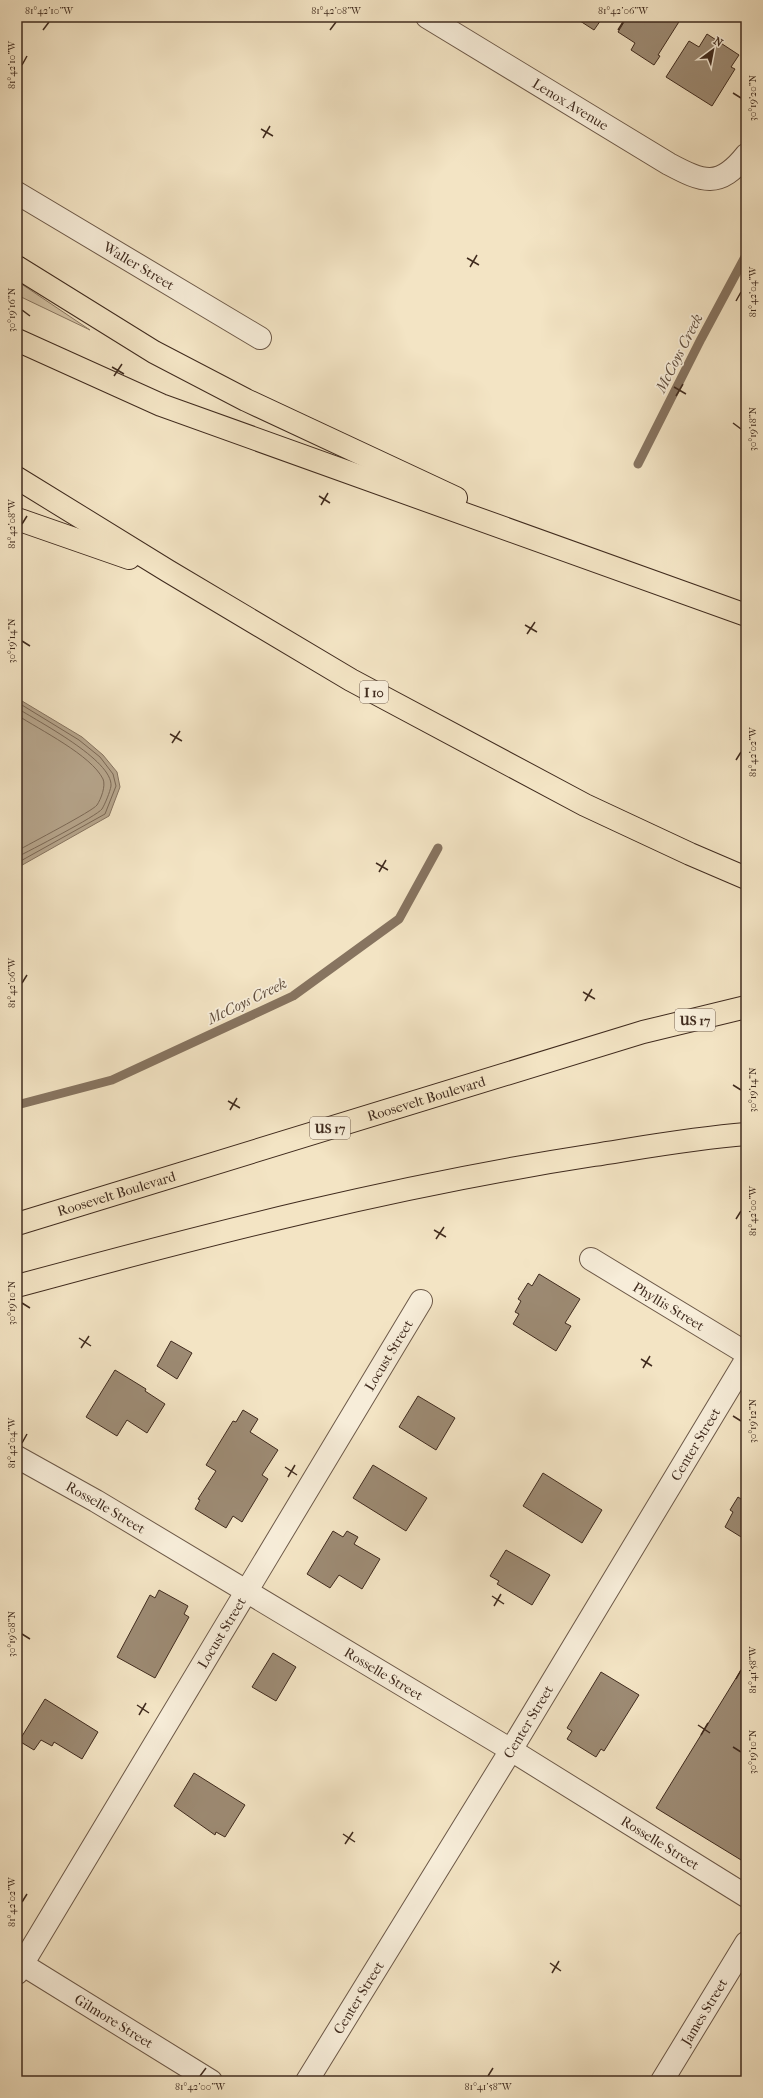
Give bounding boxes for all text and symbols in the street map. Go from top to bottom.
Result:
text: 81°42'10"W [25,5,74,17]
text: 81°42'08"W [311,5,362,17]
text: 81°42'06"W [598,5,649,17]
north arrow [693,30,733,70]
text: N [711,34,726,50]
text: 81°42'10"W [6,40,18,89]
text: 30°19'20"N [747,74,759,121]
street label: Lenox Avenue [529,75,612,134]
street label: Waller Street [99,237,178,294]
text: 81°42'04"W [747,266,759,317]
text: 30°19'16"N [6,287,18,332]
water label: McCoys Creek [651,310,707,396]
text: 30°19'18"N [747,406,759,451]
text: 81°42'08"W [6,498,18,549]
text: 30°19'14"N [6,618,18,664]
road number: I 10 [360,681,388,703]
text: 81°42'02"W [747,726,759,777]
text: 81°42'06"W [6,957,18,1008]
water label: McCoys Creek [203,974,290,1028]
road number: US 17 [675,1009,715,1031]
text: 30°19'14"N [747,1067,759,1113]
street label: Roosevelt Boulevard [365,1072,488,1125]
road number: US 17 [310,1117,350,1139]
street label: Roosevelt Boulevard [55,1167,178,1220]
text: 81°42'00"W [747,1185,759,1236]
street label: Phyllis Street [630,1278,708,1334]
text: 30°19'10"N [6,1280,18,1325]
street label: Locust Street [361,1316,416,1394]
text: 30°19'12"N [747,1398,759,1443]
street label: Center Street [667,1404,724,1484]
text: 81°42'04"W [6,1417,18,1468]
street label: Rosselle Street [63,1478,148,1537]
street label: Locust Street [194,1594,249,1671]
text: 30°19'08"N [6,1610,18,1657]
street label: Rosselle Street [341,1643,426,1704]
text: 81°41'58"W [747,1645,759,1693]
street label: Center Street [500,1682,557,1761]
text: 30°19'10"N [747,1729,759,1774]
street label: Rosselle Street [618,1812,702,1873]
text: 81°42'02"W [6,1876,18,1927]
street label: Center Street [330,1958,387,2037]
street label: James Street [677,1975,731,2049]
street label: Gilmore Street [71,1990,156,2052]
text: 81°42'00"W [175,2081,226,2093]
text: 81°41'58"W [465,2081,513,2093]

